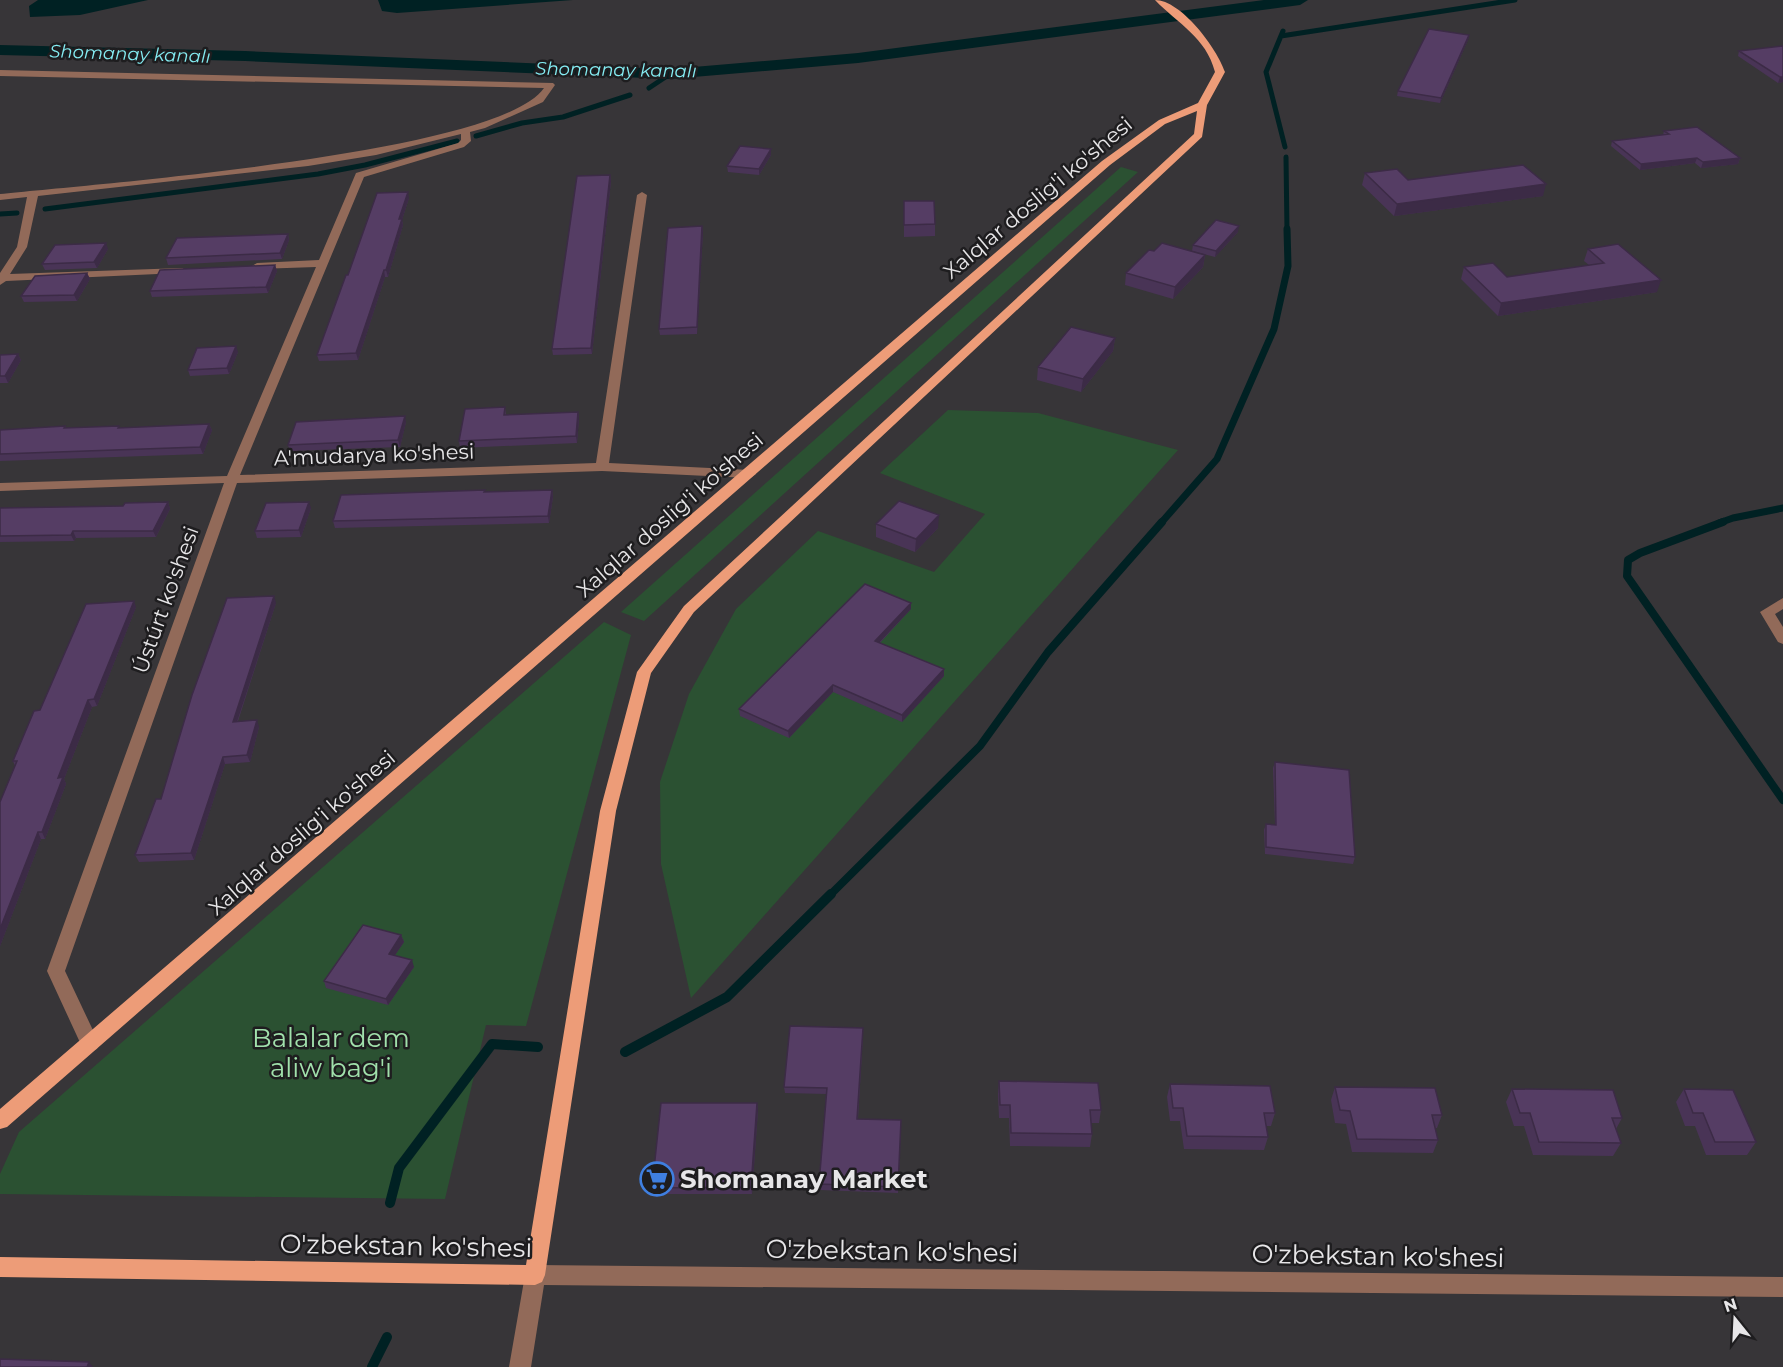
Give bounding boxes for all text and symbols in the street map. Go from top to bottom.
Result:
water label: Shomanay kanalı [49,40,211,68]
water label: Shomanay kanalı [535,58,697,82]
street label: Xalqlar doslig'i ko'shesi [938,111,1137,284]
street label: Xalqlar doslig'i ko'shesi [571,427,768,602]
street label: A'mudarya ko'shesi [273,439,475,470]
street label: Ústúrt ko'shesi [127,523,204,677]
street label: Xalqlar doslig'i ko'shesi [203,745,400,920]
park label: Balalar dem aliw bag'i [252,1022,410,1084]
supermarket icon: Shomanay Market [639,1161,675,1197]
place label: Shomanay Market [680,1163,928,1195]
street label: O'zbekstan ko'shesi [279,1228,533,1264]
street label: O'zbekstan ko'shesi [765,1233,1019,1269]
street label: O'zbekstan ko'shesi [1251,1238,1505,1274]
north arrow [1705,1289,1765,1349]
text: N [1721,1294,1740,1316]

